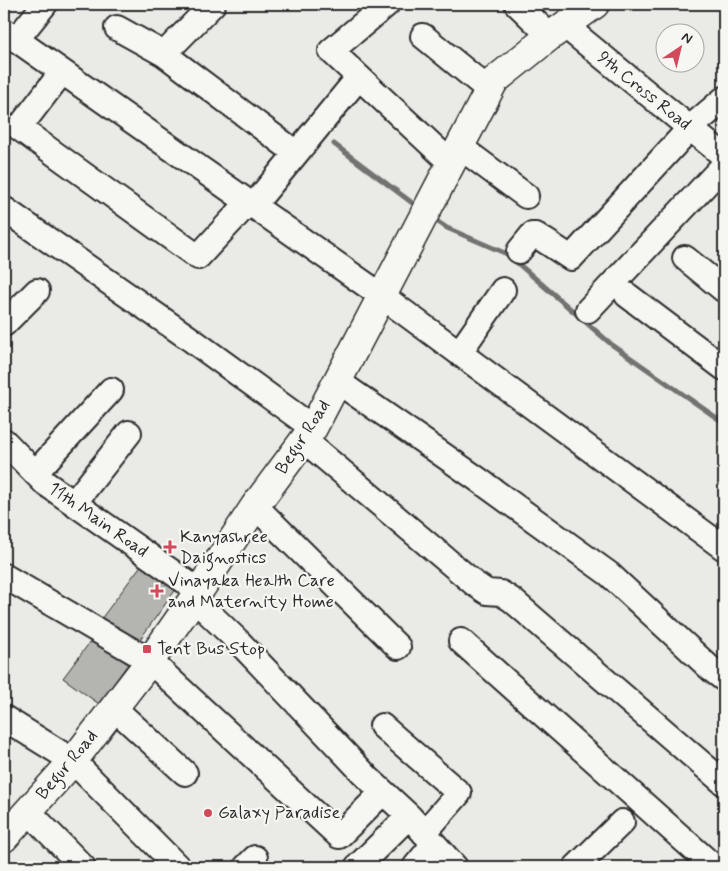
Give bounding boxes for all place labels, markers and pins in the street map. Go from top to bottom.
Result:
place label: Kanyashree Daignostics [180,525,268,572]
marker: Kanyashree Daignostics [164,541,176,553]
place label: Vinayaka Health Care and Maternity Home [168,569,335,614]
marker: Vinayaka Health Care and Maternity Home [150,584,164,598]
place label: Tent Bus Stop [157,637,265,661]
marker: Tent Bus Stop [141,643,153,655]
place label: Galaxy Paradise [218,801,340,825]
marker: Galaxy Paradise [202,807,214,819]

